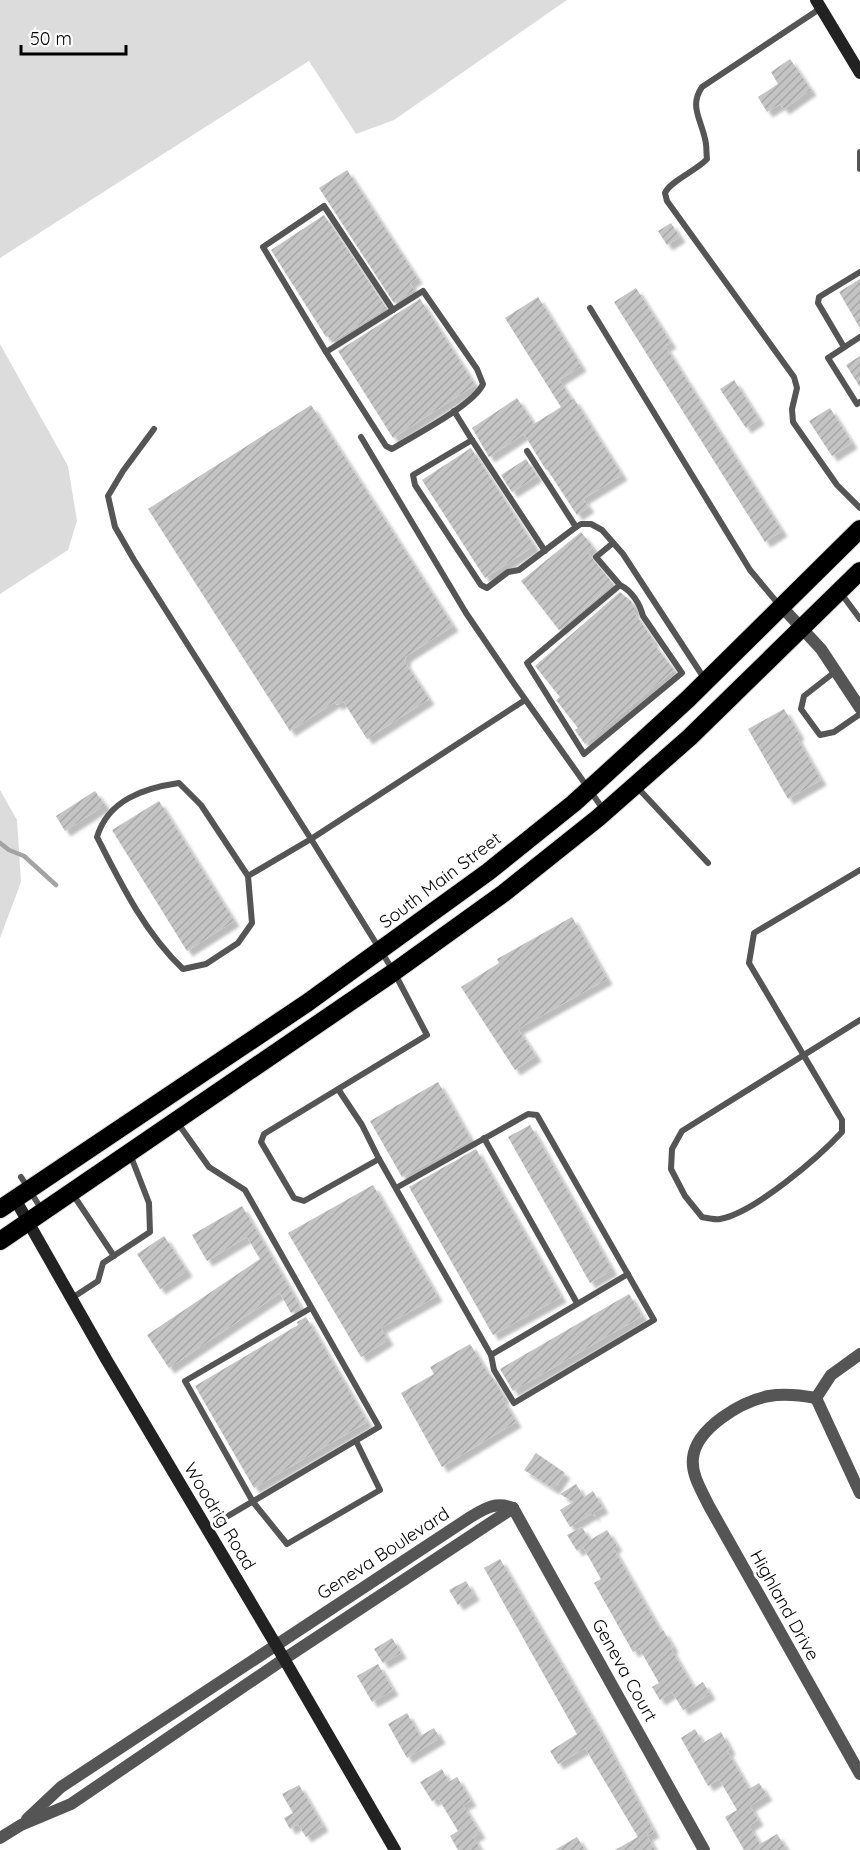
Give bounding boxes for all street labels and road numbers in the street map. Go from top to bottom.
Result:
street label: South Main Street [375,827,505,933]
street label: Woodrig Road [179,1458,261,1574]
street label: Geneva Boulevard [313,1502,453,1604]
street label: Highland Drive [745,1546,825,1664]
street label: Geneva Court [587,1614,663,1726]

